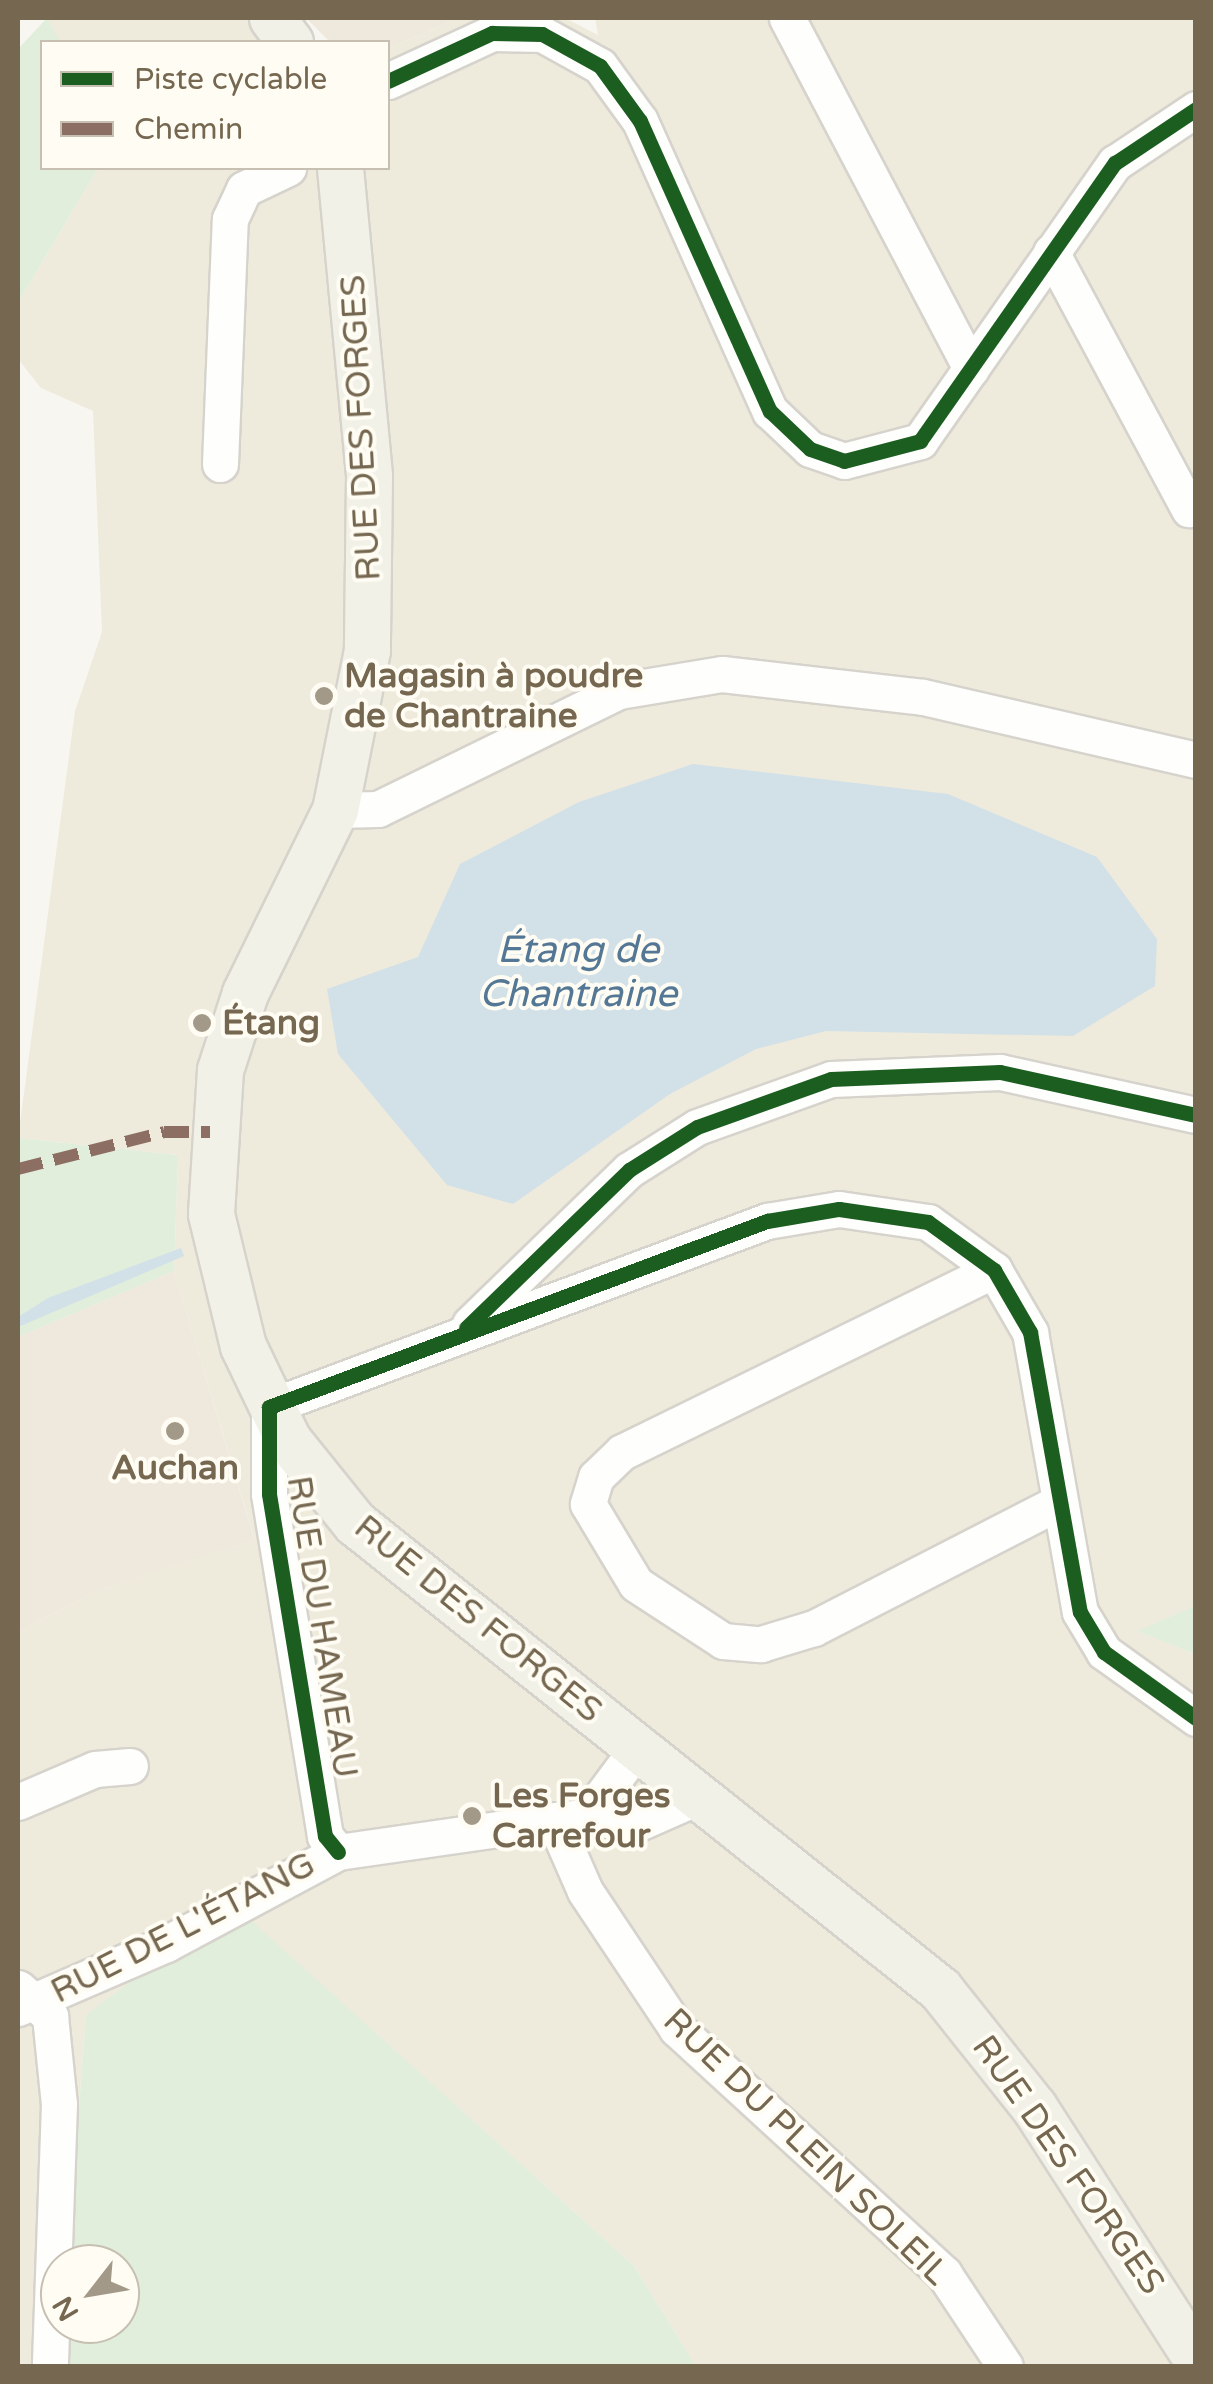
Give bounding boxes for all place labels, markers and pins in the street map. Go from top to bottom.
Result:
place label: Magasin à poudre de Chantraine [344,655,643,737]
marker: Magasin à poudre de Chantraine [313,685,335,707]
place label: Étang [222,1002,320,1044]
marker: Étang [191,1012,213,1034]
marker: Auchan [164,1420,186,1442]
place label: Auchan [111,1447,239,1489]
place label: Les Forges Carrefour [492,1775,671,1857]
marker: Les Forges Carrefour [461,1805,483,1827]

